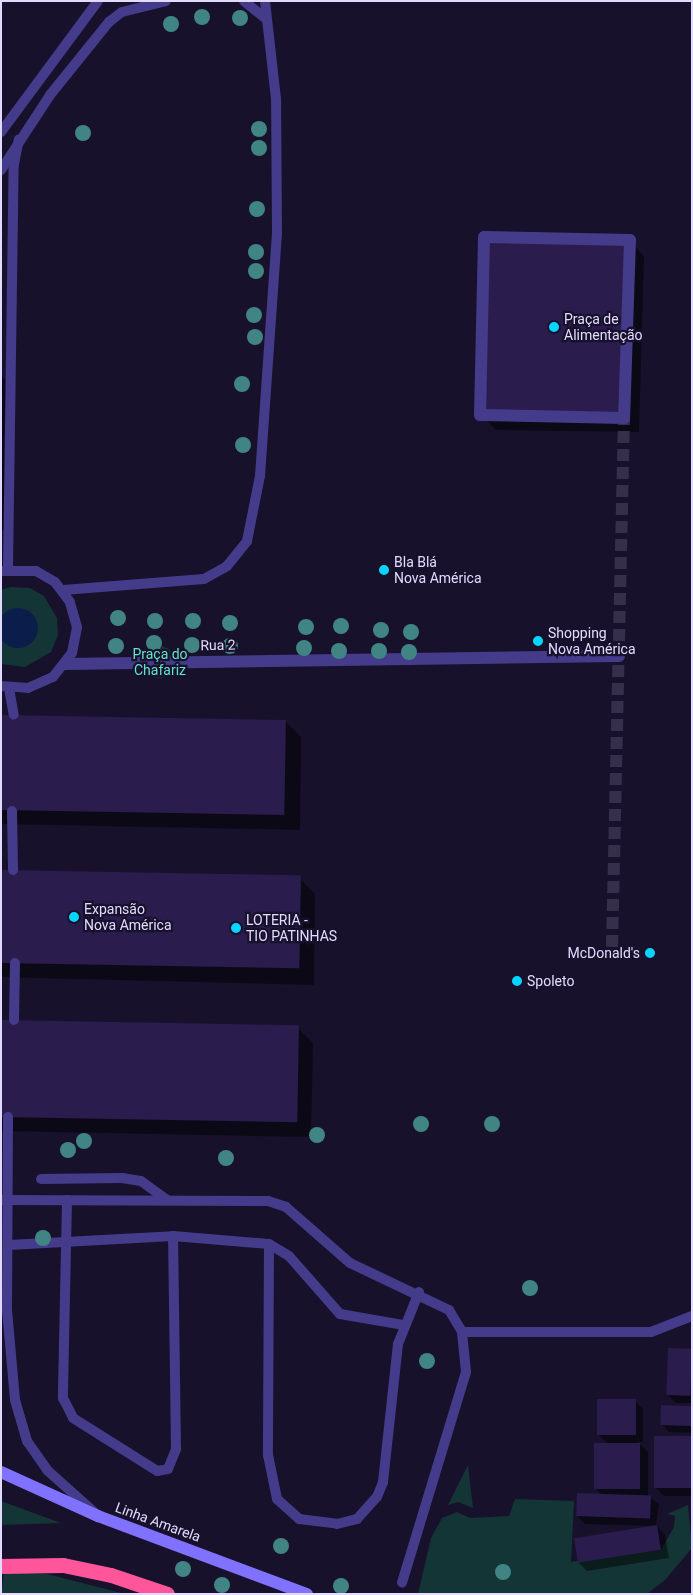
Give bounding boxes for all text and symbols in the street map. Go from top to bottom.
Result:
place label: Praça de Alimentação [564,311,642,344]
marker: Praça de Alimentação [548,321,560,333]
place label: Bla Blá Nova América [394,554,482,586]
marker: Bla Blá Nova América [378,564,390,576]
place label: Shopping Nova América [548,625,636,658]
marker: Shopping Nova América [532,635,544,647]
street label: Rua 2 [200,636,236,654]
park label: Praça do Chafariz [132,646,188,679]
place label: Expansão Nova América [84,901,172,934]
marker: Expansão Nova América [68,911,80,923]
place label: LOTERIA - TIO PATINHAS [246,912,337,944]
marker: LOTERIA - TIO PATINHAS [230,922,242,934]
place label: McDonald's [568,945,640,961]
marker: McDonald's [644,947,656,959]
place label: Spoleto [527,973,574,989]
marker: Spoleto [511,975,523,987]
street label: Linha Amarela [113,1499,203,1545]

